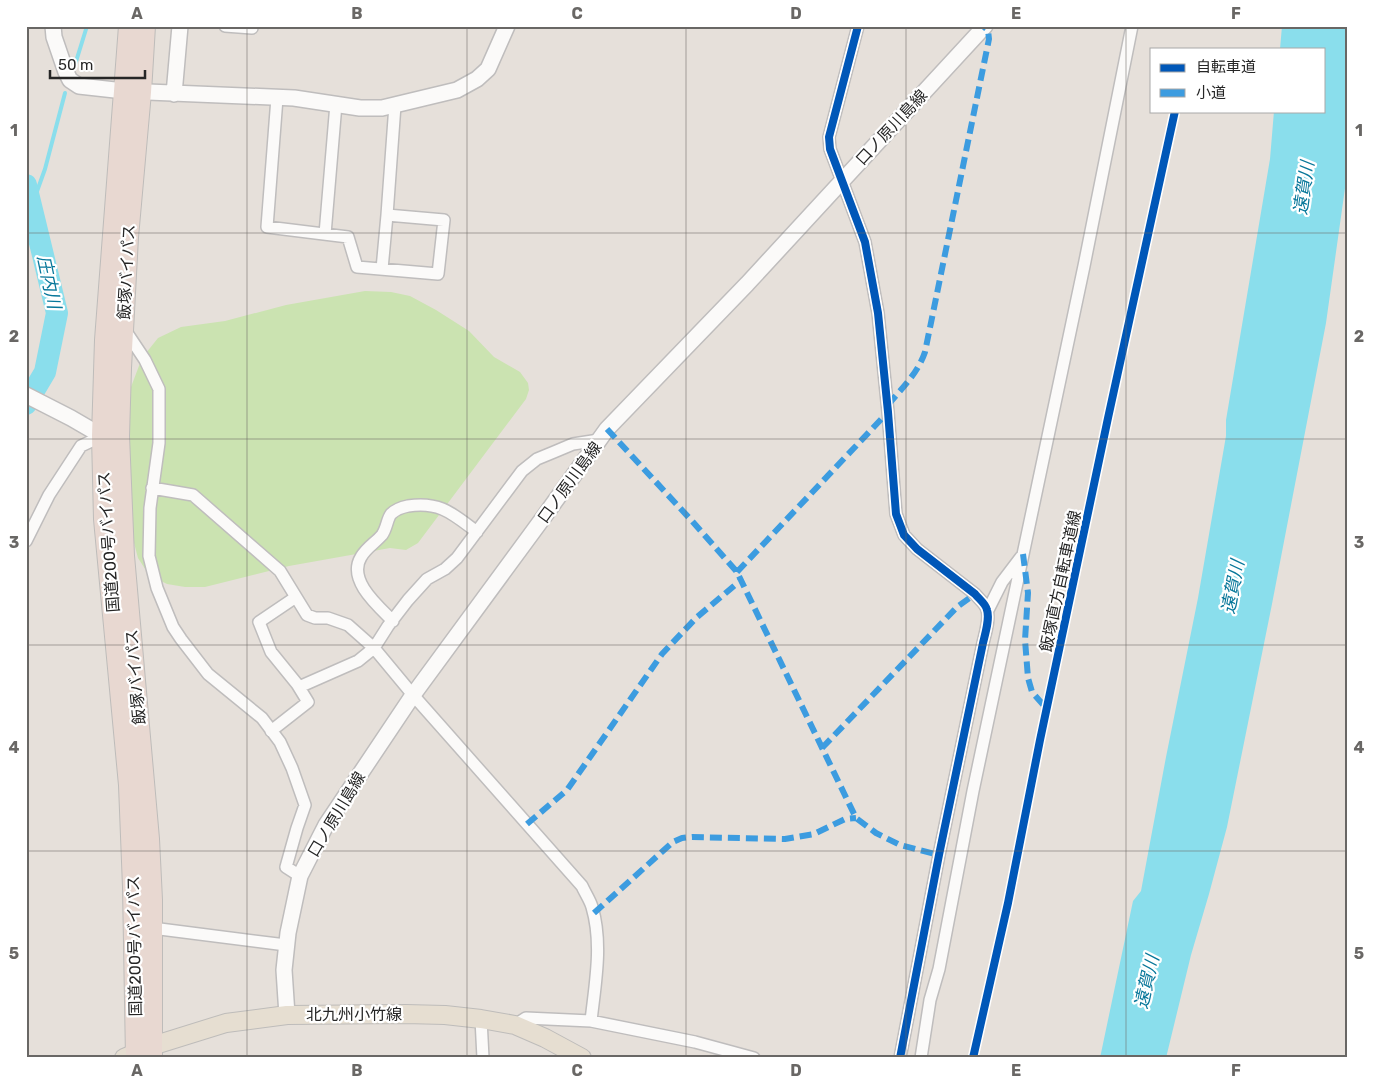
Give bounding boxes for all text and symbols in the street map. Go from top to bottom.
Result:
text: A [131,4,143,23]
text: B [351,4,363,23]
text: C [571,4,583,23]
text: D [790,4,802,23]
text: E [1011,4,1021,23]
text: F [1231,4,1241,23]
scale bar [50,48,145,80]
legend [1150,48,1326,112]
text: 50 m [58,56,93,74]
text: 自転車道 [1196,58,1256,76]
text: 小道 [1196,84,1226,102]
street label: 口ノ原川島線 [852,86,931,169]
text: 1 [10,121,18,140]
text: 1 [1355,121,1363,140]
water label: 遠賀川 [1289,158,1319,216]
street label: 飯塚バイパス [115,224,138,320]
water label: 庄内川 [33,253,66,313]
text: 2 [9,327,19,346]
text: 2 [1354,327,1364,346]
street label: 口ノ原川島線 [534,438,605,527]
street label: 国道200号バイパス [94,471,123,613]
street label: 飯塚直方自転車道線 [1036,509,1085,654]
text: 3 [9,533,19,552]
text: 3 [1354,533,1364,552]
water label: 遠賀川 [1217,556,1249,616]
street label: 飯塚バイパス [122,628,149,725]
text: 4 [9,738,20,757]
text: 4 [1354,738,1365,757]
street label: 口ノ原川島線 [304,768,369,860]
street label: 国道200号バイパス [124,875,145,1017]
text: 5 [9,944,19,963]
text: 5 [1354,944,1364,963]
water label: 遠賀川 [1130,951,1164,1011]
street label: 北九州小竹線 [306,1005,402,1024]
text: A [131,1061,143,1080]
text: B [351,1061,363,1080]
text: C [571,1061,583,1080]
text: D [790,1061,802,1080]
text: E [1011,1061,1021,1080]
text: F [1231,1061,1241,1080]

